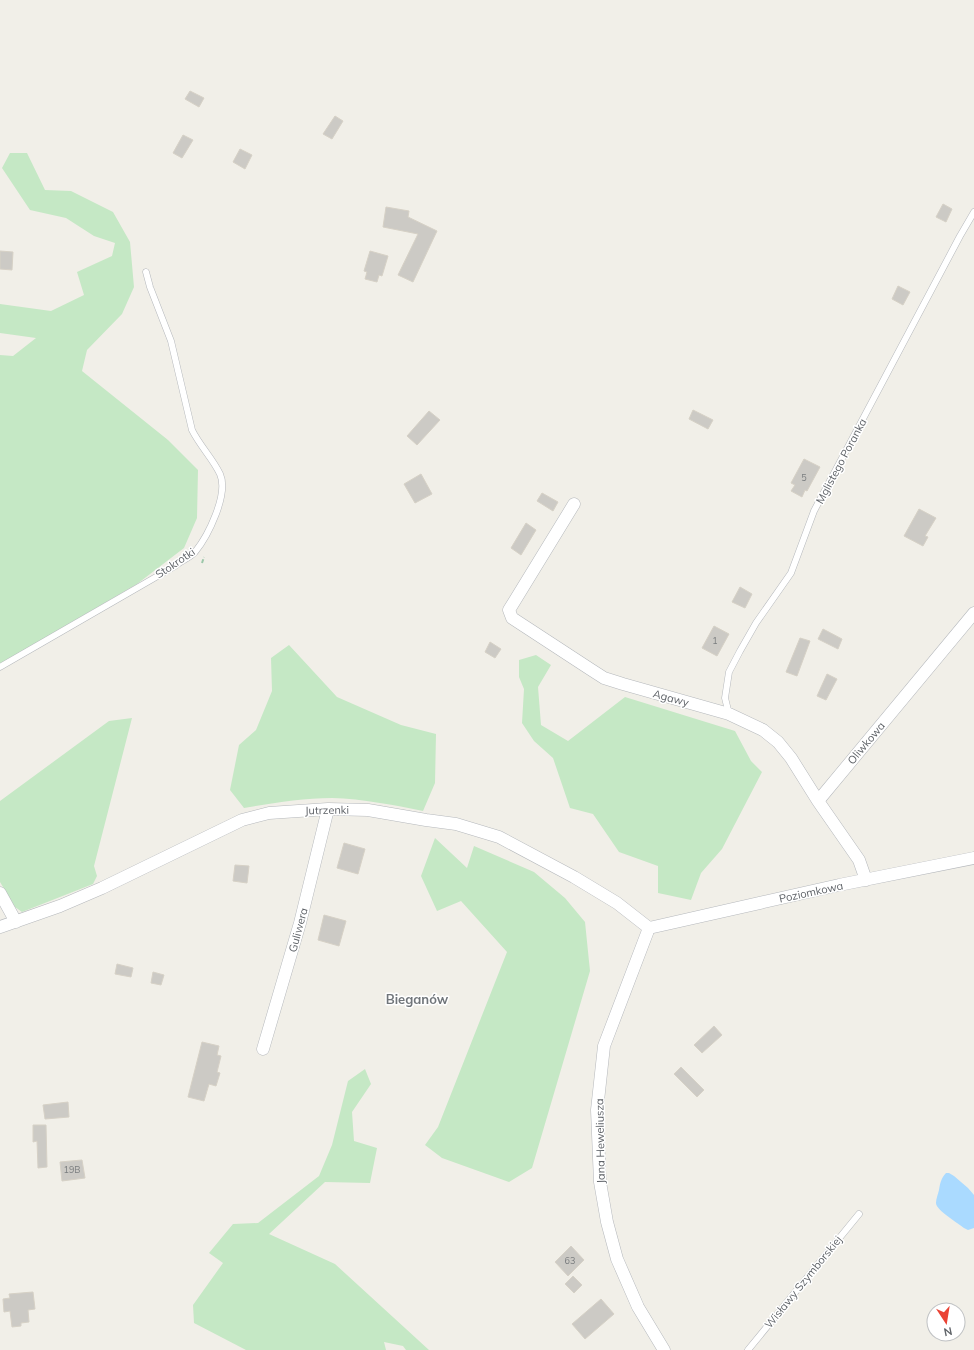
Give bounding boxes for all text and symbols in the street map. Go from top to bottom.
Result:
street label: Mglistego Poranka [813,416,869,506]
house number: 5 [801,472,807,483]
street label: Stokrotki [152,545,198,581]
house number: 1 [712,635,718,646]
street label: Agawy [651,686,691,710]
street label: Oliwkowa [844,719,888,767]
street label: Jutrzenki [305,803,349,817]
street label: Poziomkowa [778,878,844,906]
street label: Guliwera [285,906,311,954]
district label: Bieganów [386,991,449,1007]
street label: Jana Heweliusza [592,1098,608,1184]
house number: 19B [64,1164,80,1175]
street label: Wisławy Szymborskiej [761,1233,845,1331]
house number: 63 [565,1255,575,1266]
north arrow [926,1302,966,1342]
text: N [943,1324,954,1339]

